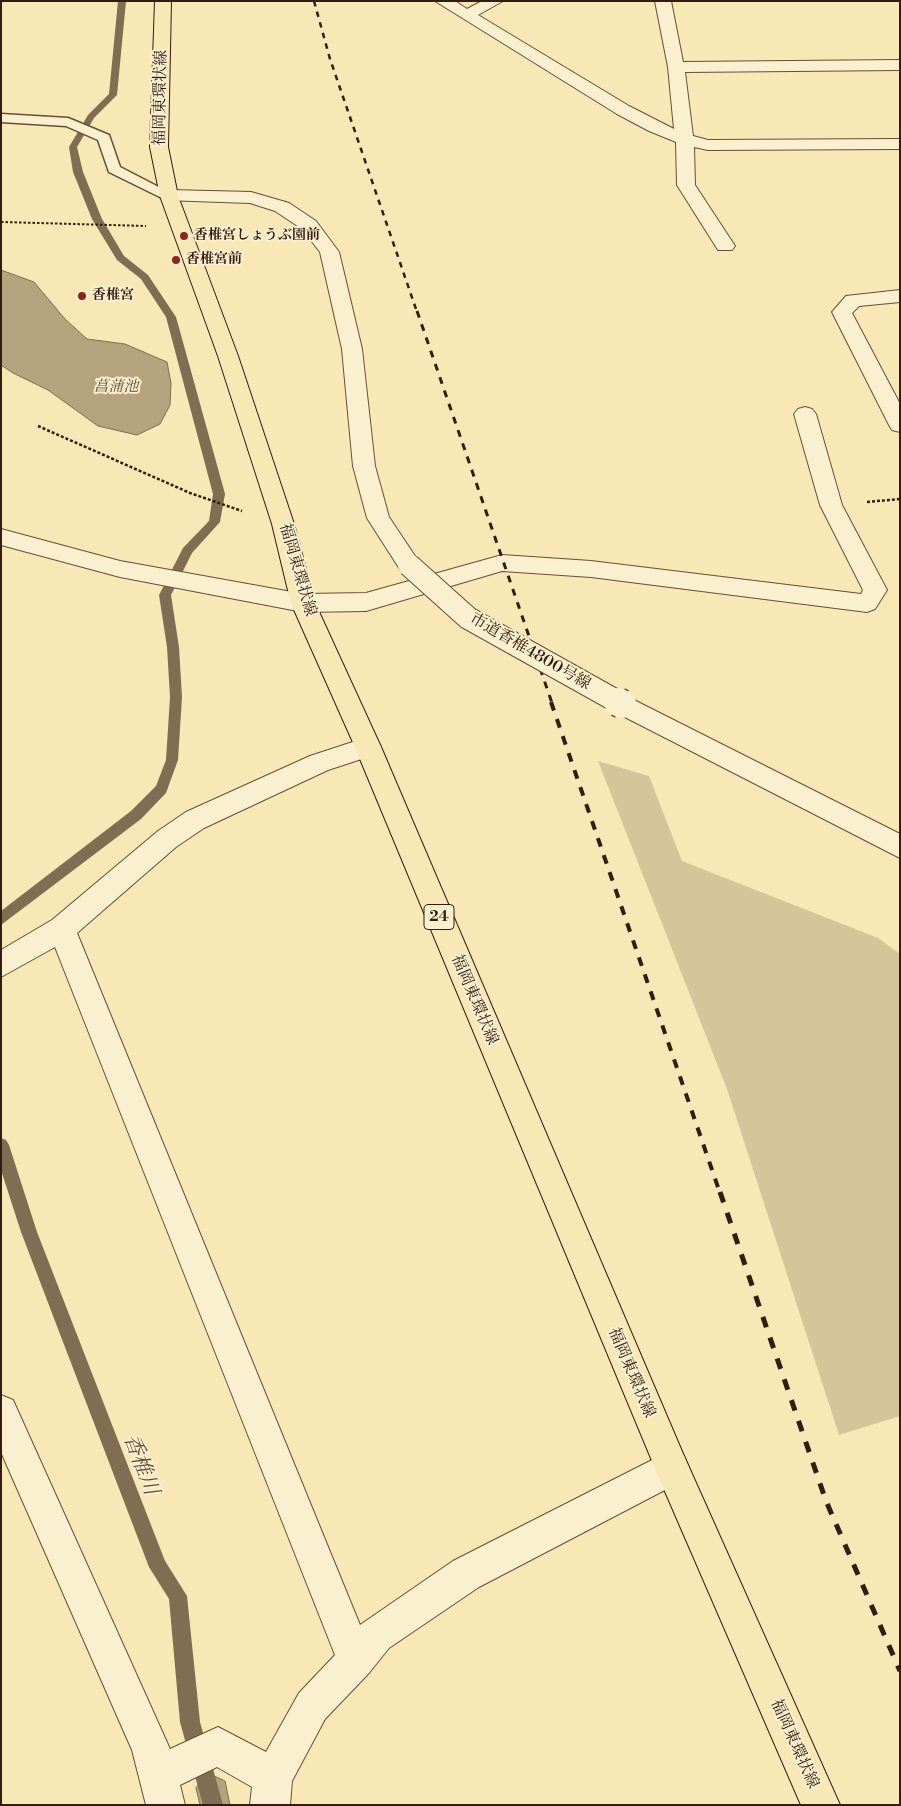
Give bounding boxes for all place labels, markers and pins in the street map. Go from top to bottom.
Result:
place label: 香椎宮しょうぶ園前 [194,228,320,244]
marker: 香椎宮しょうぶ園前 [178,230,190,242]
place label: 香椎宮前 [186,252,242,268]
marker: 香椎宮前 [170,254,182,266]
place label: 香椎宮 [92,288,134,304]
marker: 香椎宮 [76,290,88,302]

